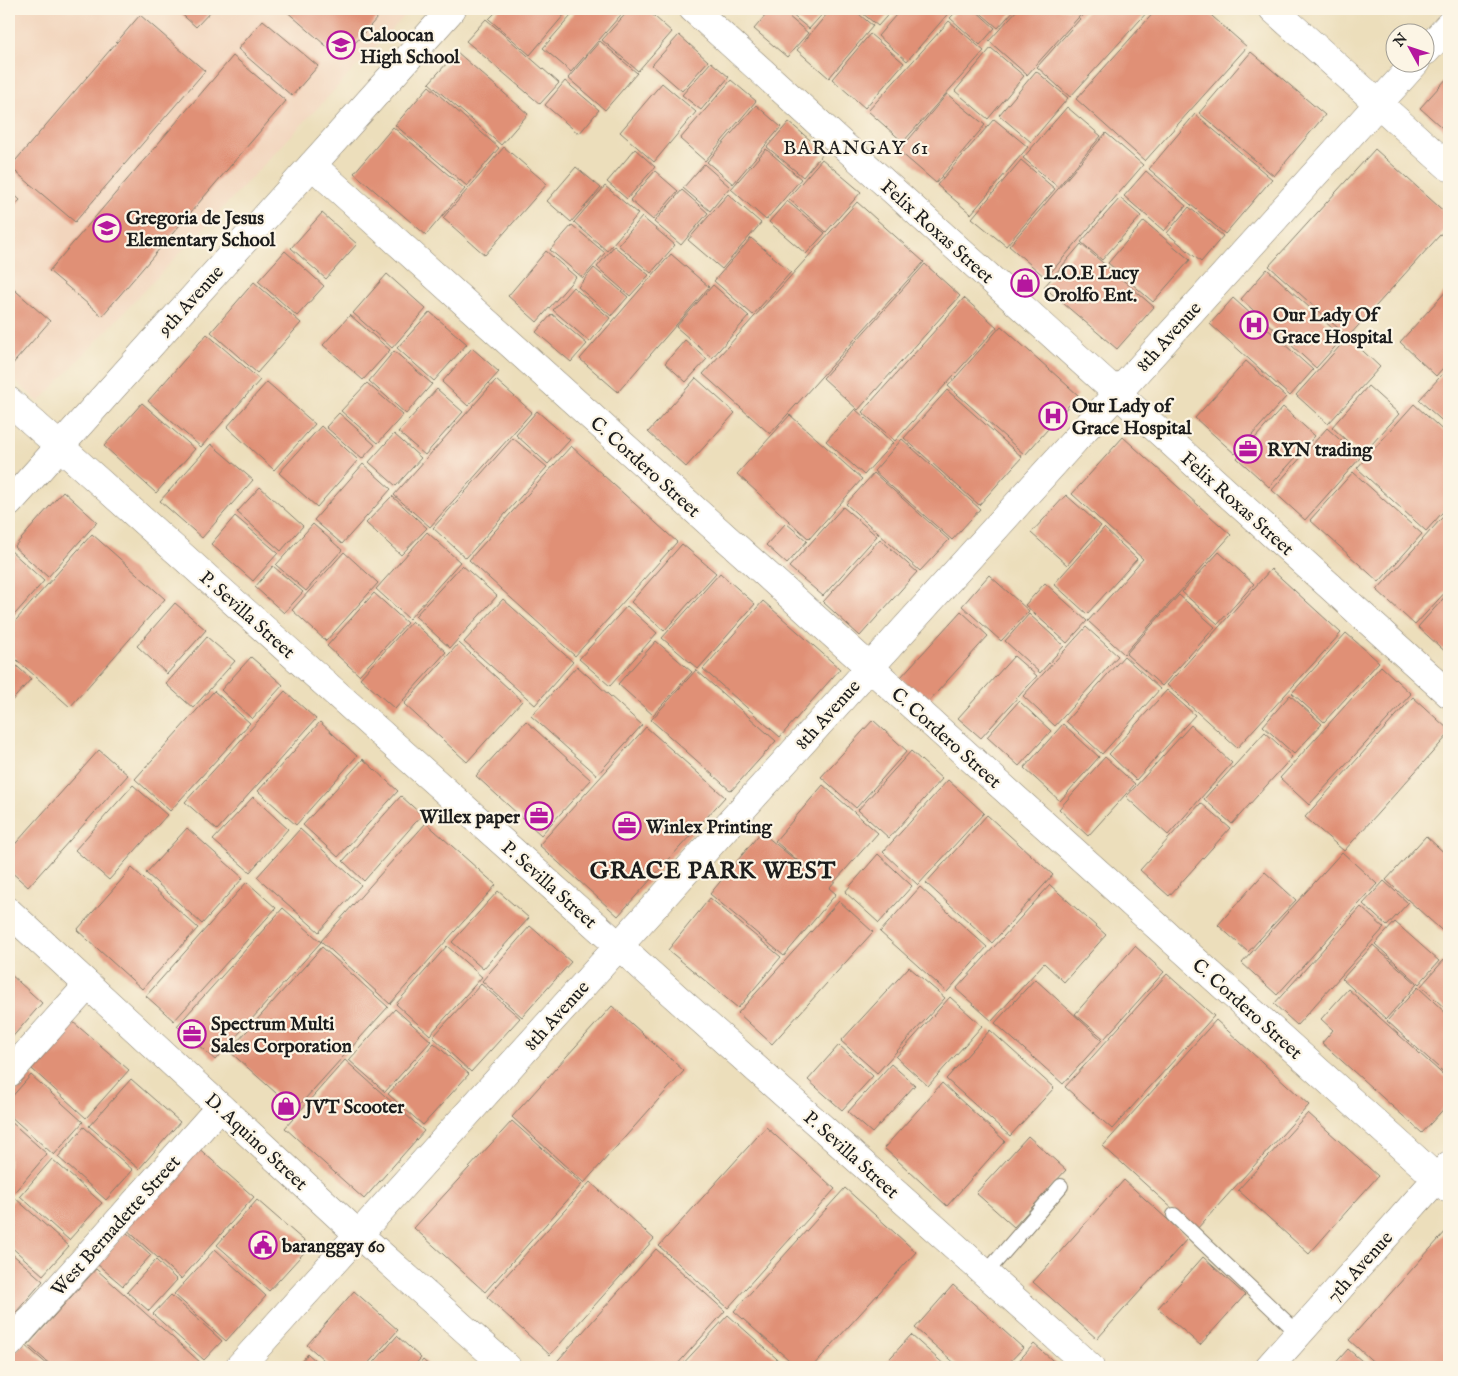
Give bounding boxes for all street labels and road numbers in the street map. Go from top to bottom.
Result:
street label: Felix Roxas Street [875,175,999,290]
street label: 9th Avenue [153,261,230,342]
street label: 8th Avenue [1132,297,1207,377]
street label: C. Cordero Street [585,412,705,524]
street label: Felix Roxas Street [1175,447,1299,562]
street label: P. Sevilla Street [194,566,300,665]
street label: 8th Avenue [791,675,866,755]
street label: C. Cordero Street [886,683,1006,795]
street label: P. Sevilla Street [496,836,602,935]
street label: C. Cordero Street [1187,954,1307,1066]
street label: 8th Avenue [520,976,595,1056]
street label: D. Aquino Street [199,1089,312,1197]
street label: P. Sevilla Street [798,1106,904,1205]
street label: West Bernadette Street [47,1150,187,1302]
street label: 7th Avenue [1322,1227,1399,1308]

